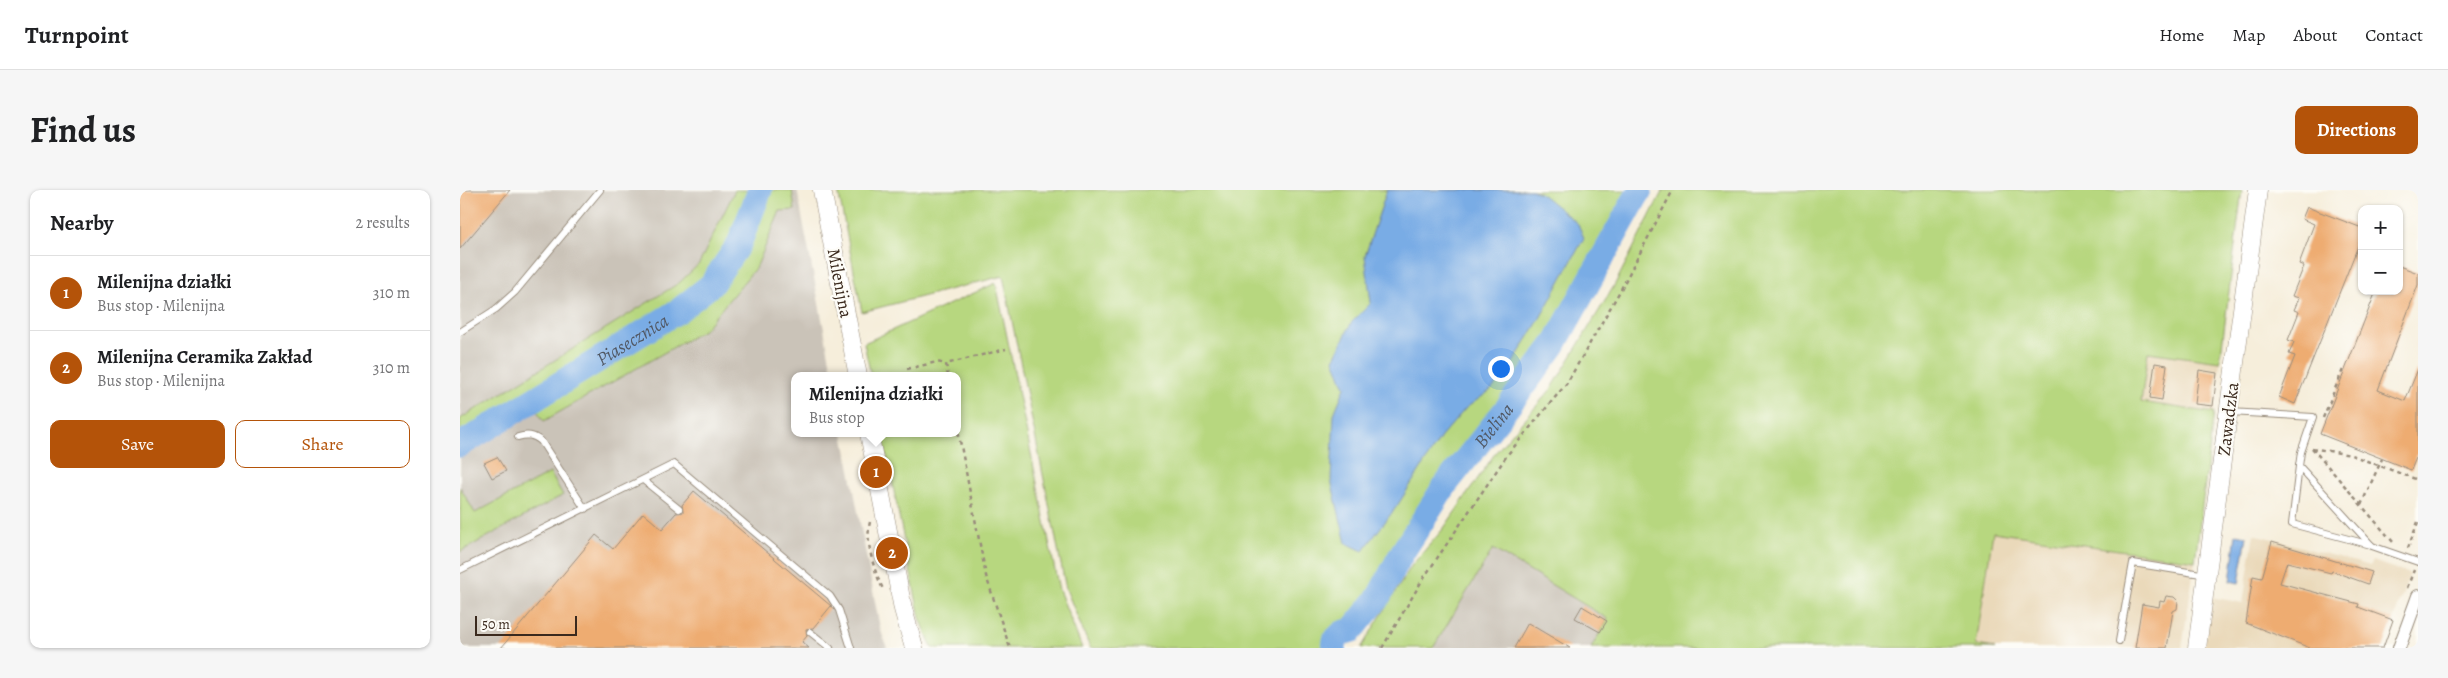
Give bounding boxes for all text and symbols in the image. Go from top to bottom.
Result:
text: Turnpoint [25,19,129,51]
text: Home [2159,23,2204,47]
text: Map [2232,23,2265,47]
text: About [2293,23,2337,47]
text: Contact [2365,23,2423,47]
text: Find us [30,106,136,154]
button: Directions [2295,106,2418,154]
map controls [2358,205,2403,295]
button: + [2358,205,2403,250]
text: Nearby [50,209,113,237]
text: 2 results [355,212,410,234]
street label: Milenijna [822,246,859,320]
button: − [2358,250,2403,295]
text: Milenijna działki [97,269,232,295]
text: 1 [63,282,69,304]
text: 310 m [373,282,410,304]
text: Bus stop · Milenijna [97,295,225,317]
water label: Piasecznica [592,308,674,372]
text: Milenijna Ceramika Zakład [97,344,312,370]
your location [1488,356,1514,382]
text: 2 [62,357,70,379]
text: 310 m [373,357,410,379]
text: Bus stop · Milenijna [97,370,225,392]
popup [791,372,961,437]
street label: Zawadzka [2212,380,2244,457]
text: Milenijna działki [809,381,943,407]
water label: Bielina [1468,398,1520,454]
text: Bus stop [809,407,865,429]
button: Save [50,420,225,468]
button: Share [235,420,410,468]
pin: 1 [860,453,892,491]
pin: 2 [876,534,908,572]
scale bar [475,613,578,636]
text: 50 m [482,615,510,634]

